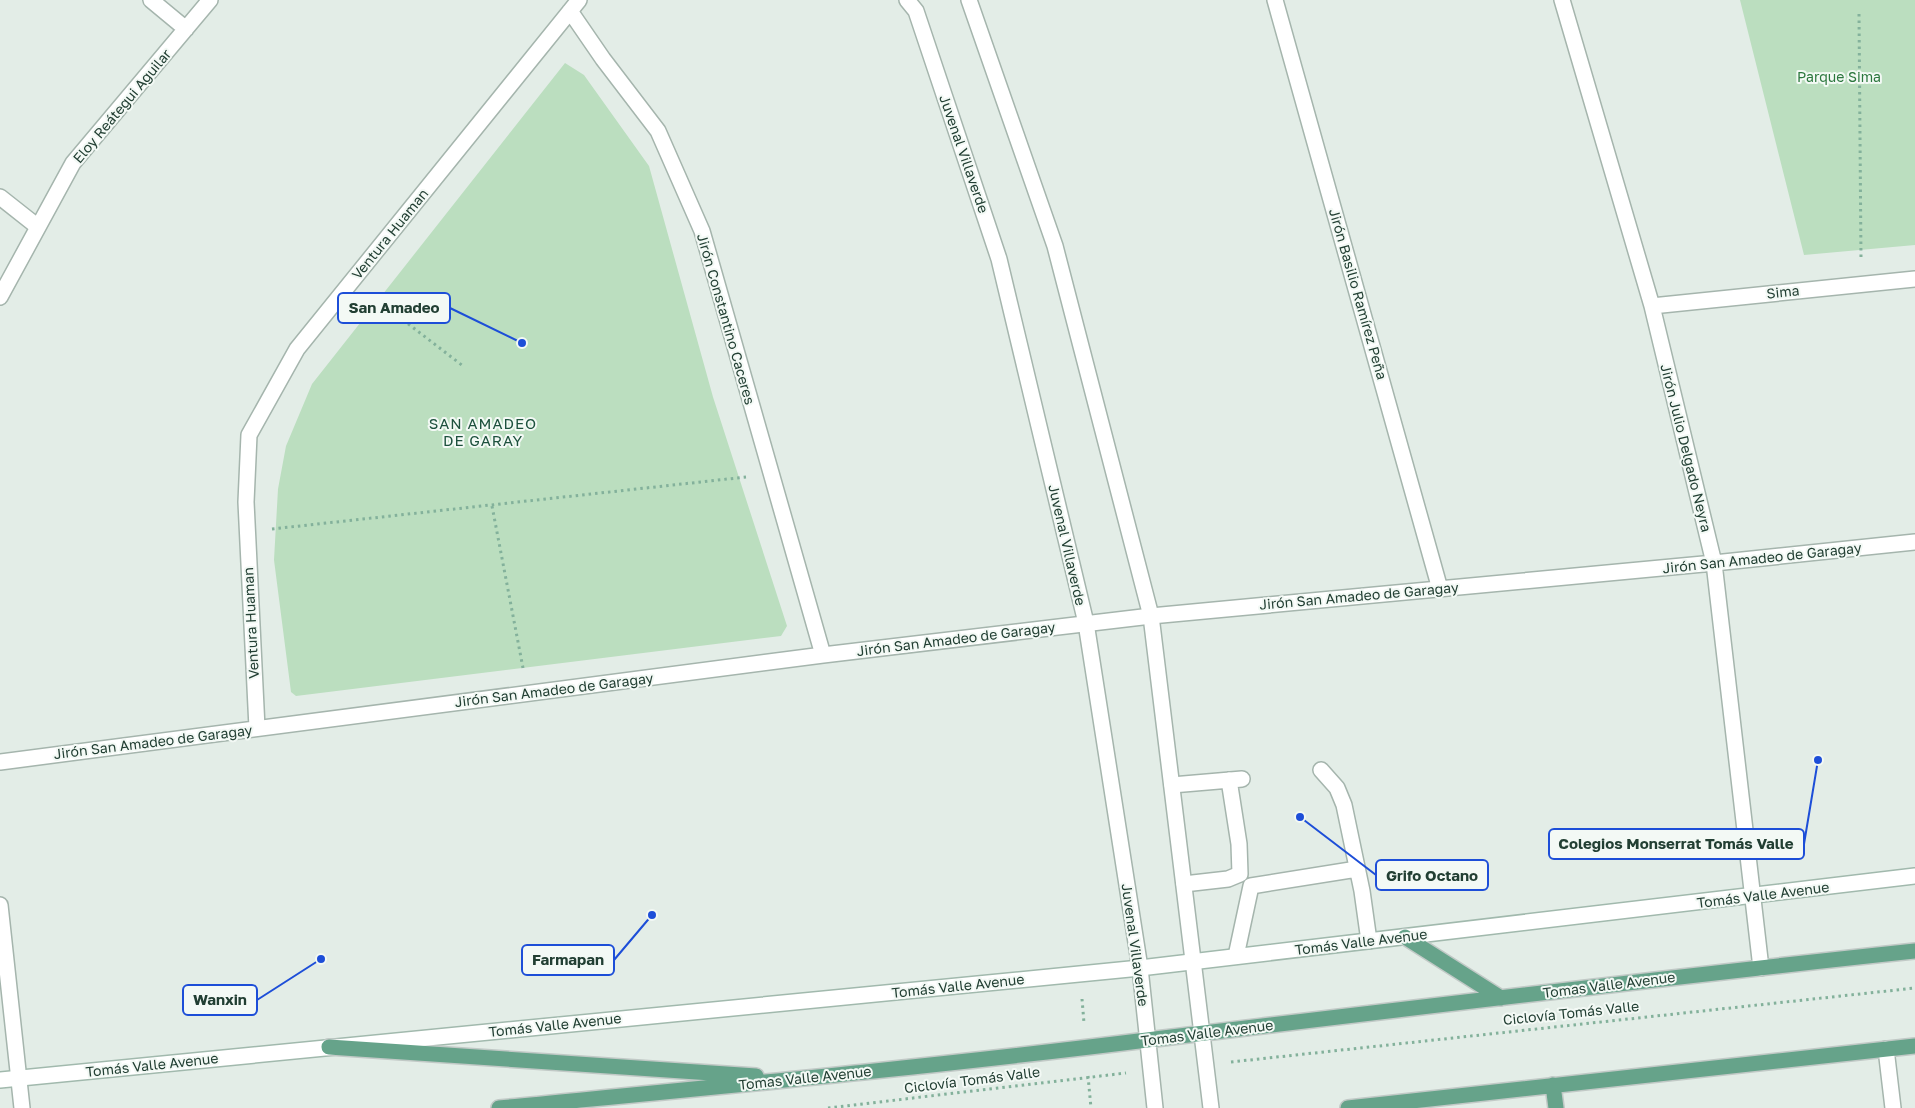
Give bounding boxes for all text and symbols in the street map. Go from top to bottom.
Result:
street label: Eloy Reátegui Aguilar [69,45,175,166]
park label: Parque Sima [1797,68,1881,85]
street label: Juvenal Villaverde [936,93,993,215]
street label: Ventura Huaman [348,185,431,283]
street label: Jirón Basilio Ramírez Peña [1326,206,1391,381]
street label: Jirón Constantino Caceres [694,231,759,406]
street label: Sima [1766,281,1800,302]
callout: San Amadeo [338,293,450,323]
text: San Amadeo [348,298,440,316]
street label: Jirón Julio Delgado Neyra [1657,362,1716,534]
district label: SAN AMADEO DE GARAY [429,414,537,449]
street label: Juvenal Villaverde [1045,483,1090,607]
street label: Jirón San Amadeo de Garagay [1662,539,1862,576]
street label: Ventura Huaman [239,567,262,679]
street label: Jirón San Amadeo de Garagay [1259,578,1459,613]
street label: Jirón San Amadeo de Garagay [856,618,1056,659]
street label: Jirón San Amadeo de Garagay [454,669,654,710]
street label: Jirón San Amadeo de Garagay [53,721,253,762]
callout: Colegios Monserrat Tomás Valle [1549,829,1804,859]
text: Colegios Monserrat Tomás Valle [1558,834,1794,852]
callout: Grifo Octano [1376,860,1488,890]
text: Grifo Octano [1386,866,1478,884]
street label: Tomás Valle Avenue [1696,878,1830,911]
street label: Juvenal Villaverde [1118,882,1153,1007]
street label: Tomás Valle Avenue [1294,925,1428,958]
callout: Farmapan [522,945,614,975]
text: Farmapan [532,950,604,968]
street label: Tomas Valle Avenue [1542,968,1676,1001]
street label: Tomás Valle Avenue [891,970,1025,1001]
callout: Wanxin [183,985,257,1015]
text: Wanxin [193,990,247,1008]
street label: Ciclovía Tomás Valle [1502,997,1640,1028]
street label: Tomás Valle Avenue [488,1009,622,1040]
street label: Tomas Valle Avenue [1140,1016,1274,1049]
street label: Tomás Valle Avenue [85,1049,219,1080]
street label: Tomas Valle Avenue [738,1062,872,1093]
street label: Ciclovía Tomás Valle [903,1063,1041,1096]

